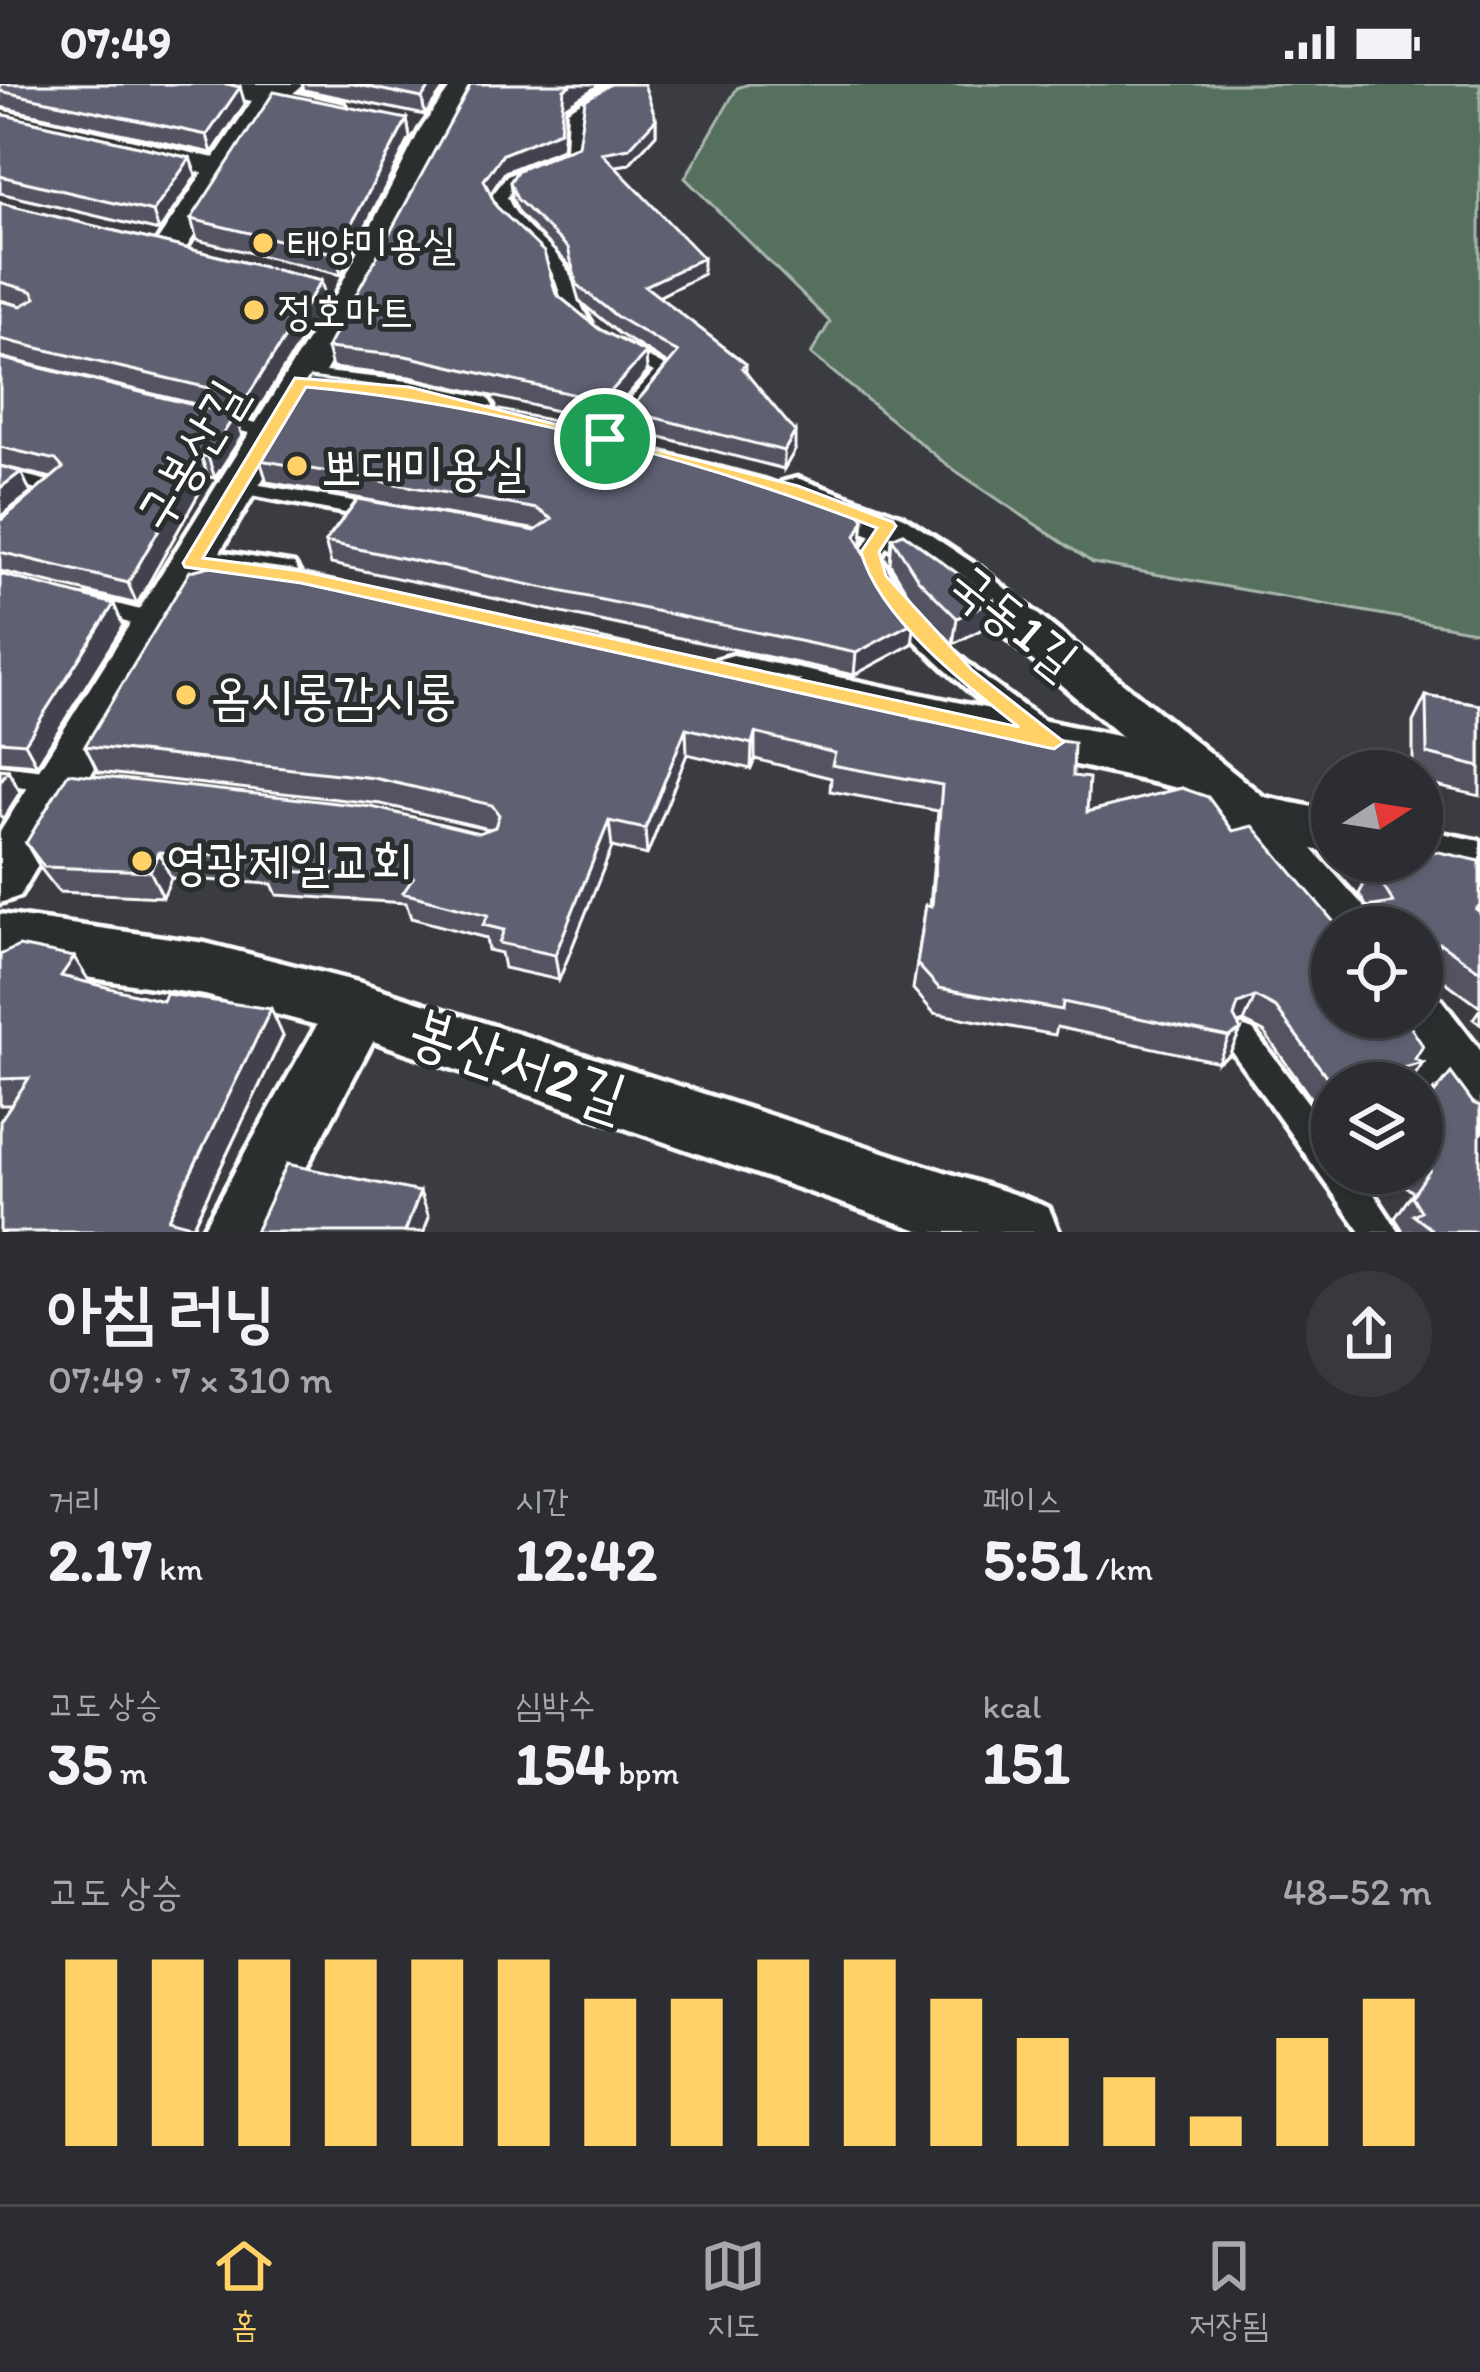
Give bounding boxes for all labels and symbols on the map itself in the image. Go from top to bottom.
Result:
place label: 태양미용실 [287,218,456,269]
marker: 태양미용실 [250,230,276,256]
place label: 정호마트 [278,285,413,336]
marker: 정호마트 [241,297,267,323]
street label: 구봉산길 [122,369,258,541]
pin [554,388,656,490]
place label: 뽀대미용실 [321,436,526,497]
marker: 뽀대미용실 [284,453,310,479]
street label: 국동1길 [938,550,1090,690]
place label: 옴시롱감시롱 [210,665,456,726]
marker: 옴시롱감시롱 [173,682,199,708]
north arrow [1311,750,1443,882]
place label: 영광제일교회 [166,831,412,892]
marker: 영광제일교회 [129,848,155,874]
street label: 봉산서2길 [400,991,636,1133]

